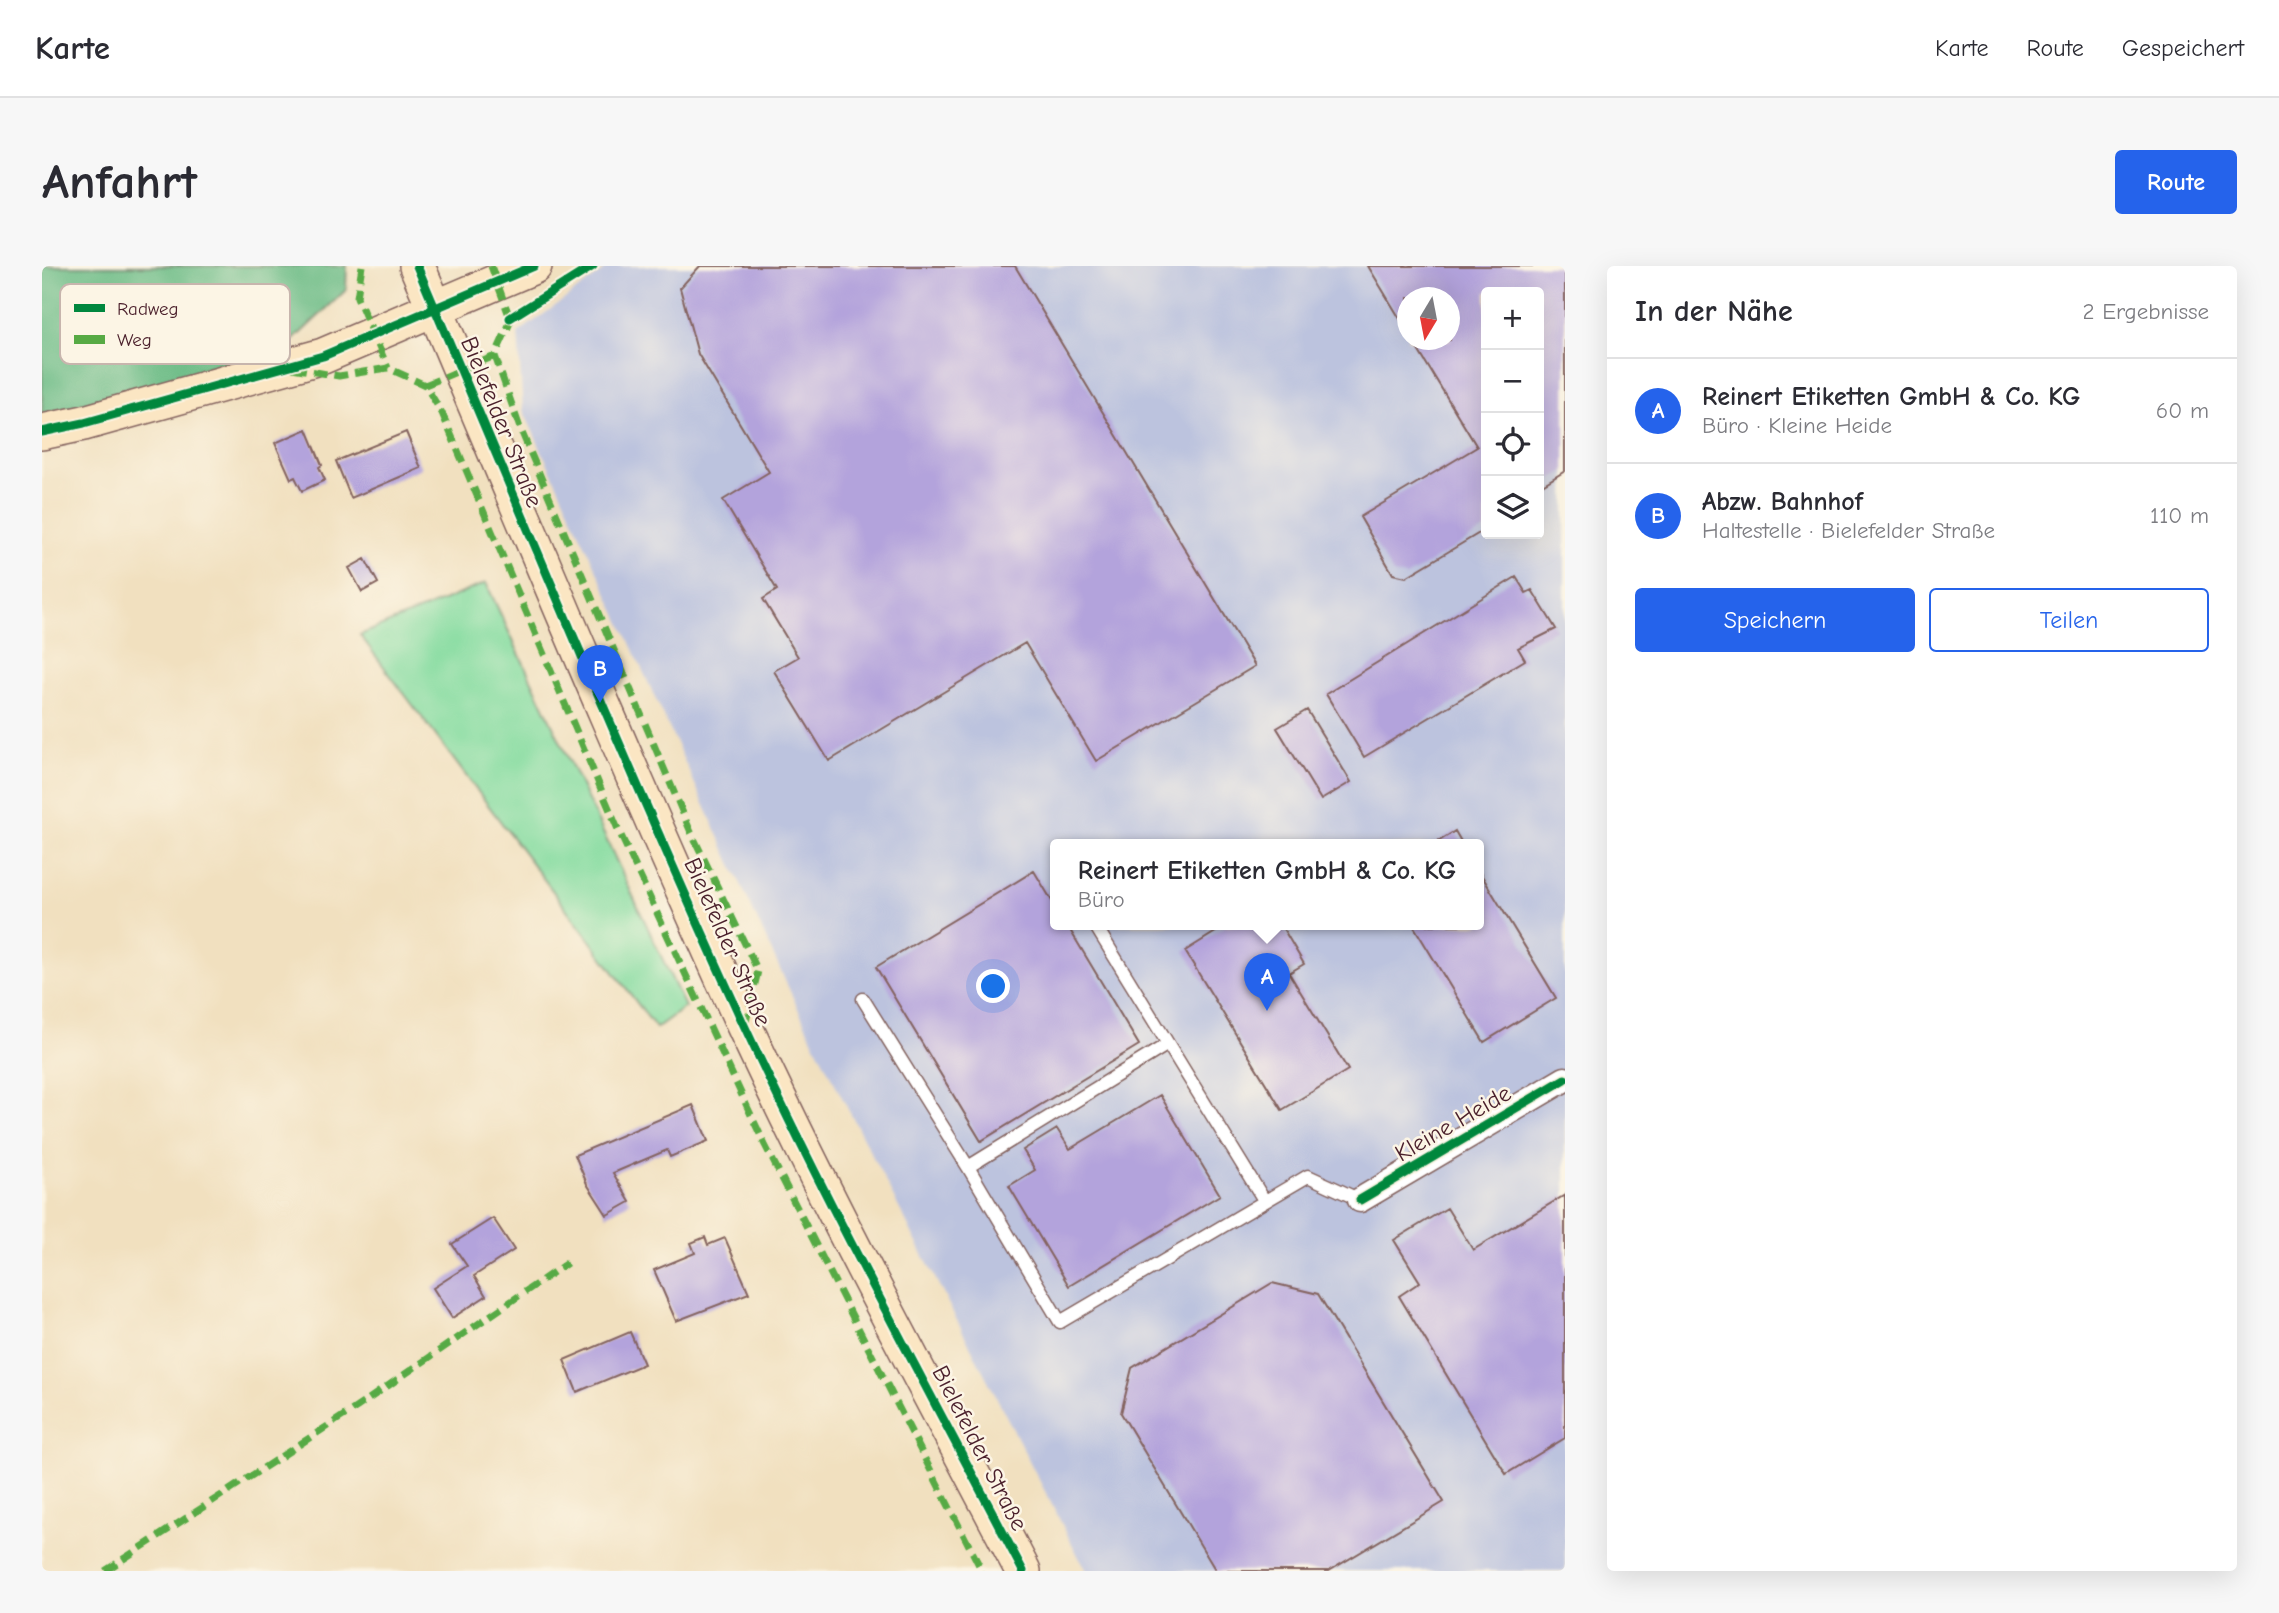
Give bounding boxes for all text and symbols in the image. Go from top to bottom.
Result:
text: Karte [35,29,110,67]
text: Karte [1935,34,1989,62]
text: Route [2027,34,2084,62]
text: Gespeichert [2122,34,2244,62]
button: Route [2115,150,2237,214]
text: Anfahrt [42,154,197,210]
legend [60,284,290,364]
north arrow [1397,287,1460,350]
map controls [1481,287,1544,539]
button: + [1481,287,1544,350]
text: In der Nähe [1635,294,1793,329]
text: Radweg [117,298,179,320]
text: 2 Ergebnisse [2082,298,2209,325]
text: Weg [117,329,152,351]
street label: Bielefelder Straße [455,333,549,511]
button: − [1481,350,1544,413]
text: Reinert Etiketten GmbH & Co. KG [1702,382,2080,412]
text: A [1652,397,1664,424]
text: 60 m [2156,397,2209,424]
text: Büro · Kleine Heide [1702,412,1892,439]
button: locate [1481,413,1544,476]
button: layers [1481,476,1544,539]
text: Abzw. Bahnhof [1702,487,1863,517]
text: B [1651,502,1665,529]
text: 110 m [2150,502,2209,529]
text: Haltestelle · Bielefelder Straße [1702,517,1995,544]
button: Speichern [1635,588,1915,652]
button: Teilen [1929,588,2209,652]
pin: B [577,645,623,703]
popup [1050,839,1484,930]
street label: Bielefelder Straße [678,853,778,1031]
text: Reinert Etiketten GmbH & Co. KG [1078,856,1456,886]
text: Büro [1078,886,1125,913]
pin: A [1244,953,1290,1011]
your location [976,969,1010,1003]
street label: Kleine Heide [1390,1079,1516,1167]
street label: Bielefelder Straße [926,1361,1034,1535]

